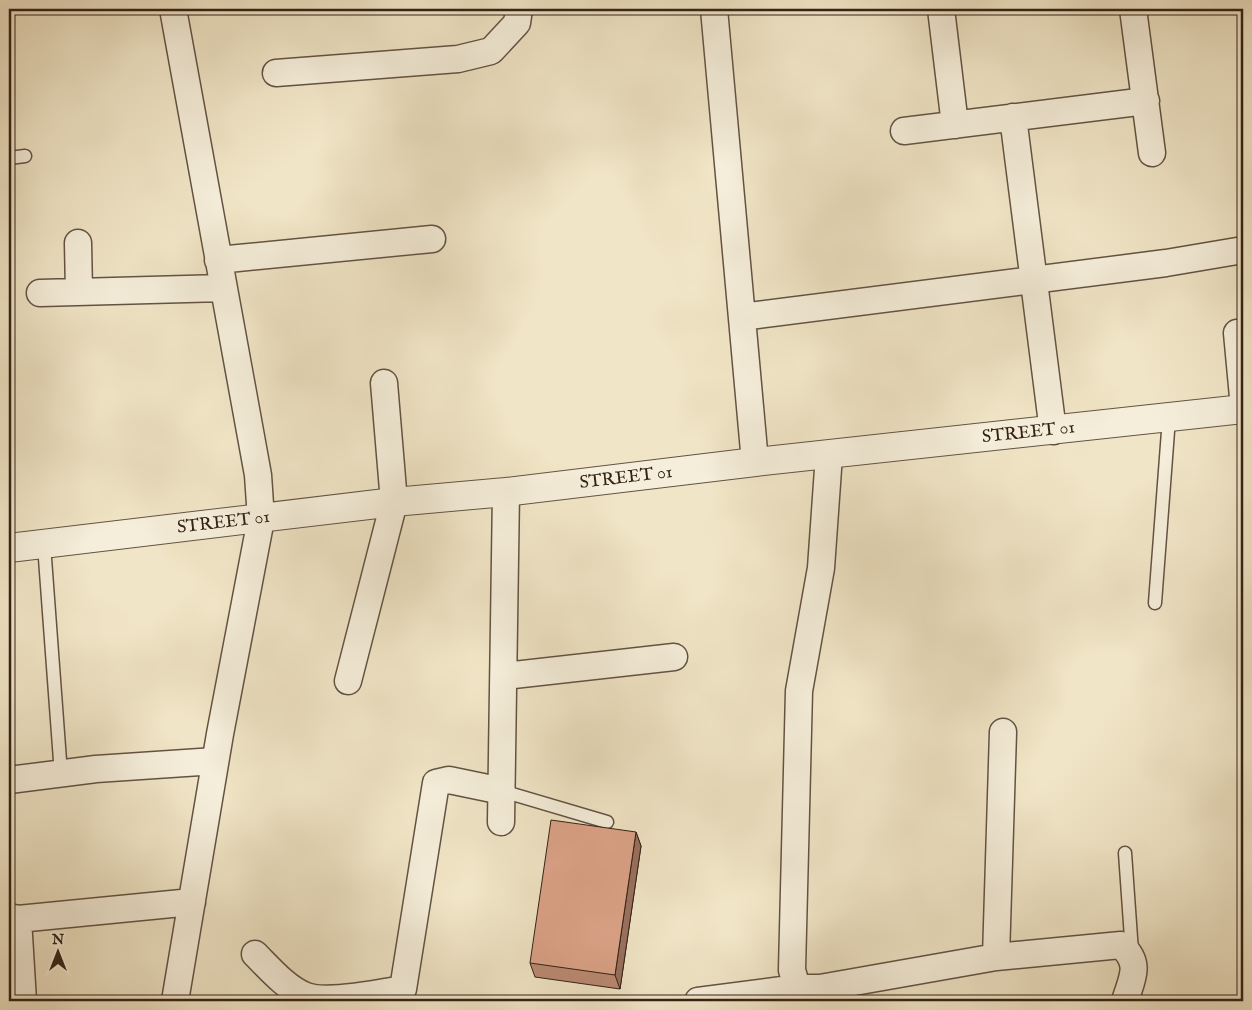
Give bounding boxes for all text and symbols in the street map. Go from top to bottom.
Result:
street label: STREET 01 [981,416,1076,449]
street label: STREET 01 [578,461,674,495]
street label: STREET 01 [176,505,271,539]
north arrow [32,928,82,978]
text: N [51,931,64,949]

